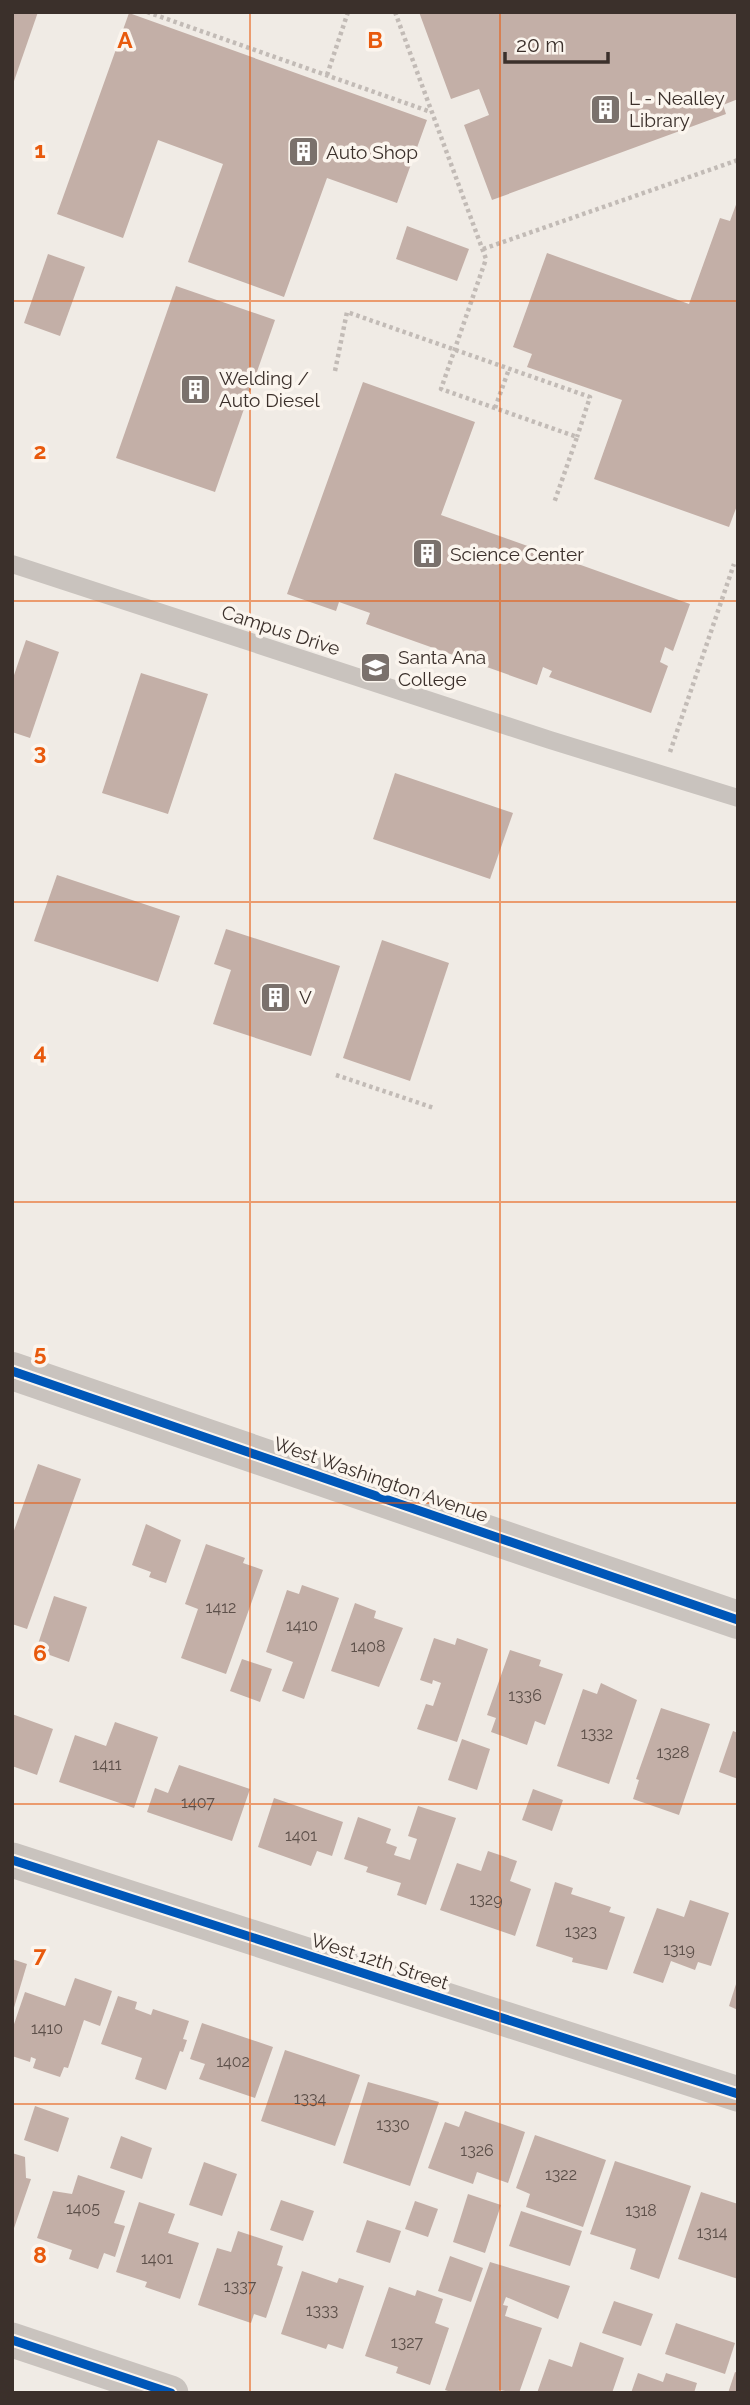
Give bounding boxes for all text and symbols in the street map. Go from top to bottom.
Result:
scale bar [505,21,608,65]
text: A [117,26,133,53]
text: B [367,26,383,53]
text: 20 m [516,32,564,57]
place label: L - Nealley Library [629,87,725,131]
building icon: L - Nealley Library [589,92,623,126]
building icon: Auto Shop [286,135,320,169]
text: 1 [34,136,46,163]
place label: Auto Shop [326,141,418,163]
place label: Welding / Auto Diesel [219,367,320,411]
building icon: Welding / Auto Diesel [179,372,213,406]
text: 2 [34,437,46,464]
building icon: Science Center [410,537,444,571]
place label: Science Center [450,543,584,565]
street label: Campus Drive [219,601,343,659]
place label: Santa Ana College [398,646,486,690]
school or university icon: Santa Ana College [358,651,392,685]
text: 3 [34,738,46,765]
building icon: V [259,980,293,1014]
place label: V [299,986,312,1008]
text: 4 [33,1038,47,1065]
text: 5 [34,1339,47,1366]
street label: West Washington Avenue [271,1432,491,1526]
house number: 1412 [206,1598,236,1617]
house number: 1410 [286,1616,318,1635]
house number: 1408 [351,1637,385,1656]
text: 6 [33,1639,47,1666]
house number: 1336 [508,1686,542,1705]
house number: 1332 [581,1724,613,1743]
house number: 1328 [656,1743,690,1762]
house number: 1411 [92,1755,122,1774]
house number: 1407 [181,1793,215,1812]
house number: 1401 [285,1826,317,1845]
house number: 1329 [469,1890,503,1909]
house number: 1323 [565,1922,597,1941]
street label: West 12th Street [309,1928,452,1994]
text: 7 [34,1940,47,1967]
house number: 1319 [663,1940,695,1959]
house number: 1410 [31,2019,63,2038]
house number: 1402 [216,2052,250,2071]
house number: 1334 [294,2089,327,2108]
house number: 1330 [376,2115,410,2134]
house number: 1326 [460,2141,494,2160]
house number: 1322 [545,2165,577,2184]
house number: 1405 [66,2199,100,2218]
house number: 1318 [625,2201,657,2220]
house number: 1314 [697,2223,728,2242]
text: 8 [33,2241,47,2268]
house number: 1401 [141,2249,173,2268]
house number: 1337 [224,2277,257,2296]
house number: 1333 [306,2301,338,2320]
house number: 1327 [391,2333,424,2352]

